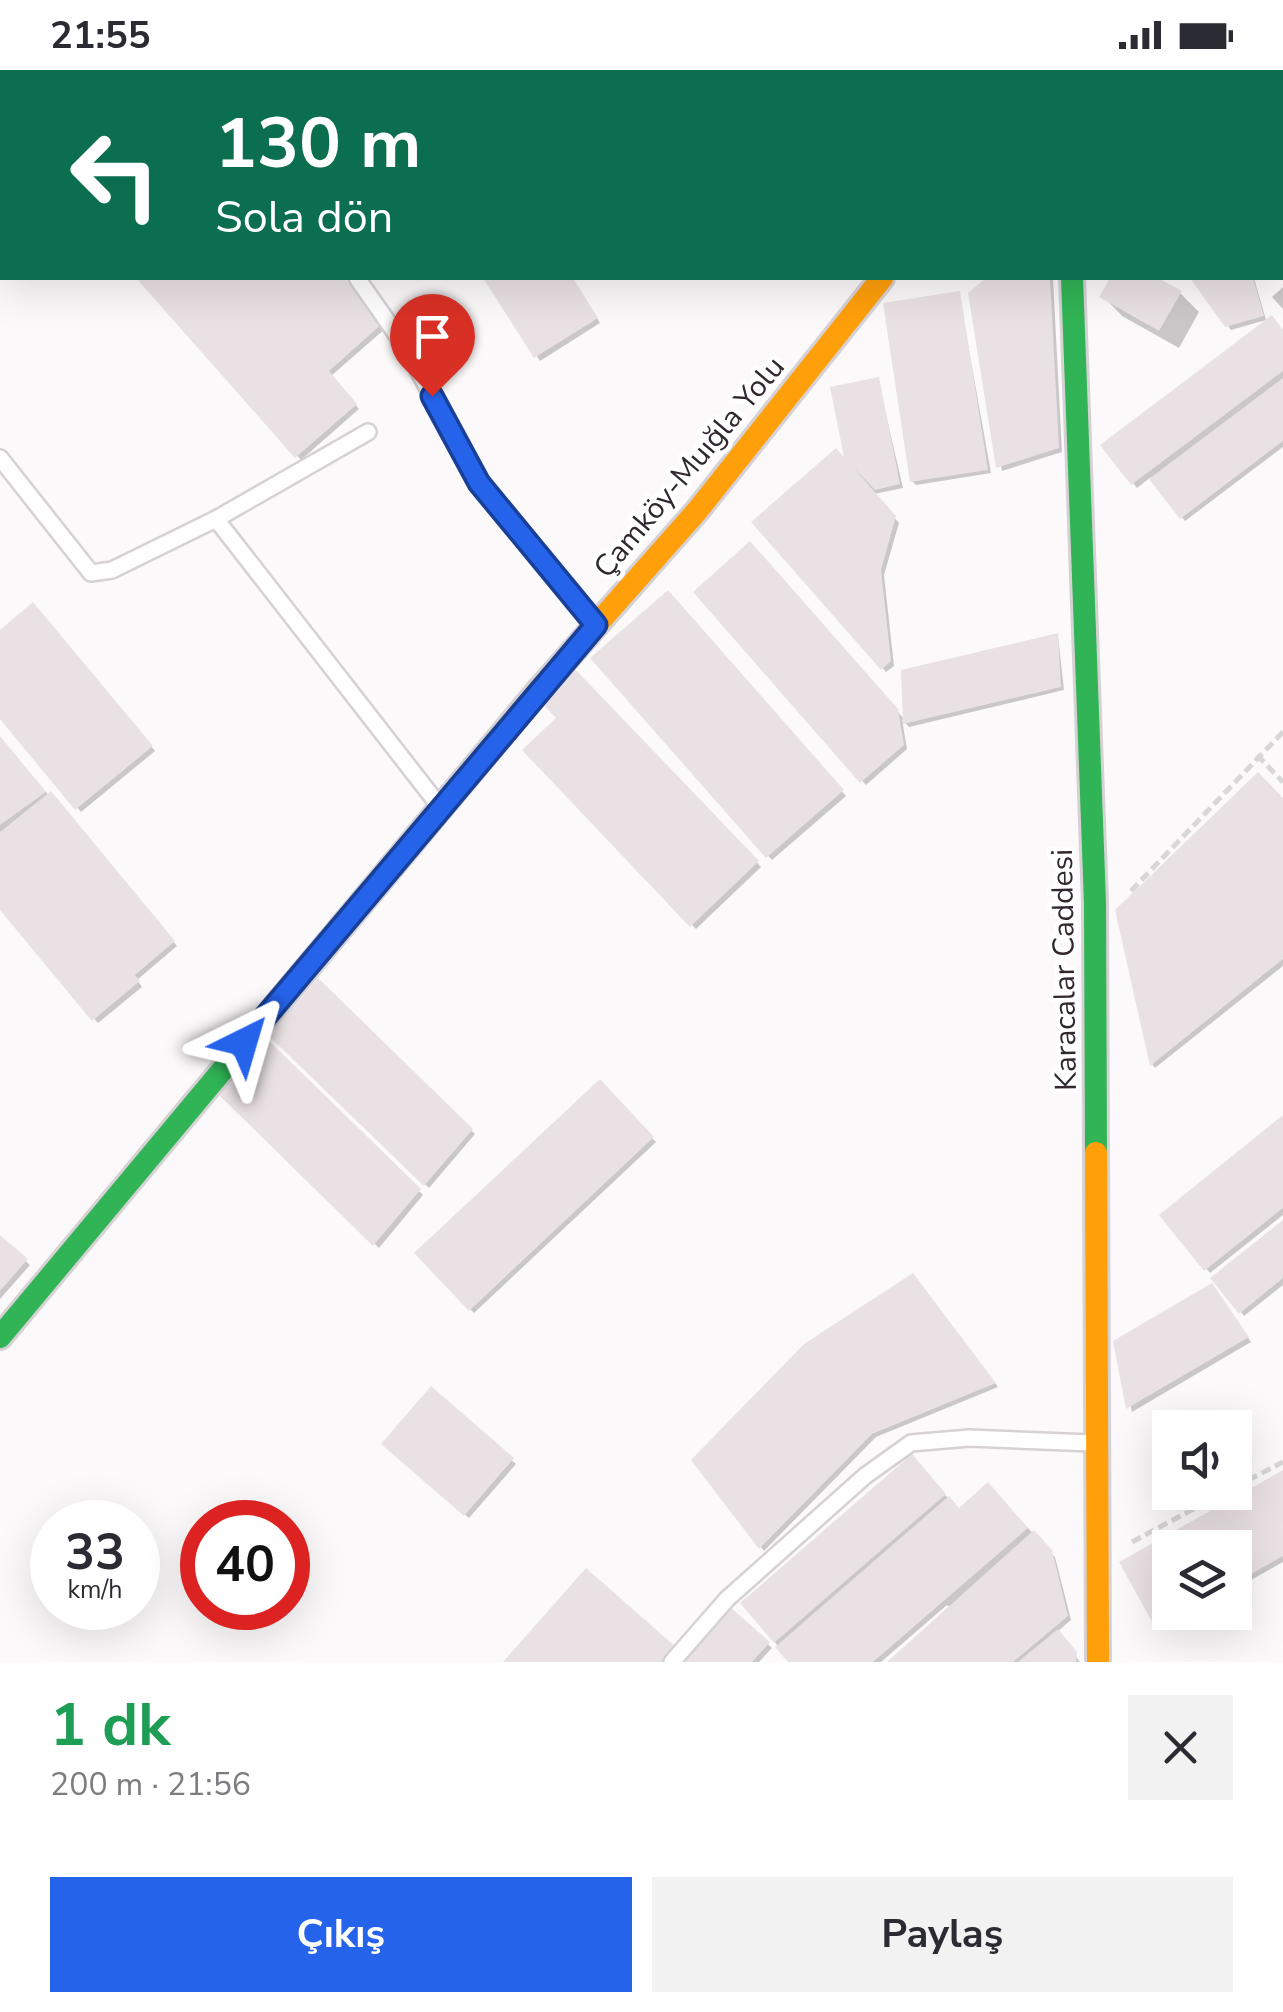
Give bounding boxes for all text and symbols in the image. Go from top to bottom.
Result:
text: 21:55 [50,10,151,61]
text: 130 m [215,96,421,192]
icon: left [50,110,180,240]
text: Sola dön [215,187,393,248]
pin [390,294,475,397]
icon: arrive [405,309,460,364]
street label: Çamköy-Muığla Yolu [585,348,794,587]
street label: Karacalar Caddesi [1042,849,1087,1091]
position arrow [192,990,296,1094]
map controls [1152,1410,1252,1630]
button: sound [1152,1410,1252,1510]
speed limit sign: 40 [180,1500,310,1630]
text: 33 [65,1518,125,1587]
button: layers [1152,1530,1252,1630]
text: km/h [67,1573,123,1607]
text: 1 dk [50,1684,170,1766]
button: close [1128,1695,1233,1800]
text: 200 m · 21:56 [50,1763,251,1806]
button: Çıkış [50,1877,632,1992]
button: Paylaş [652,1877,1233,1992]

